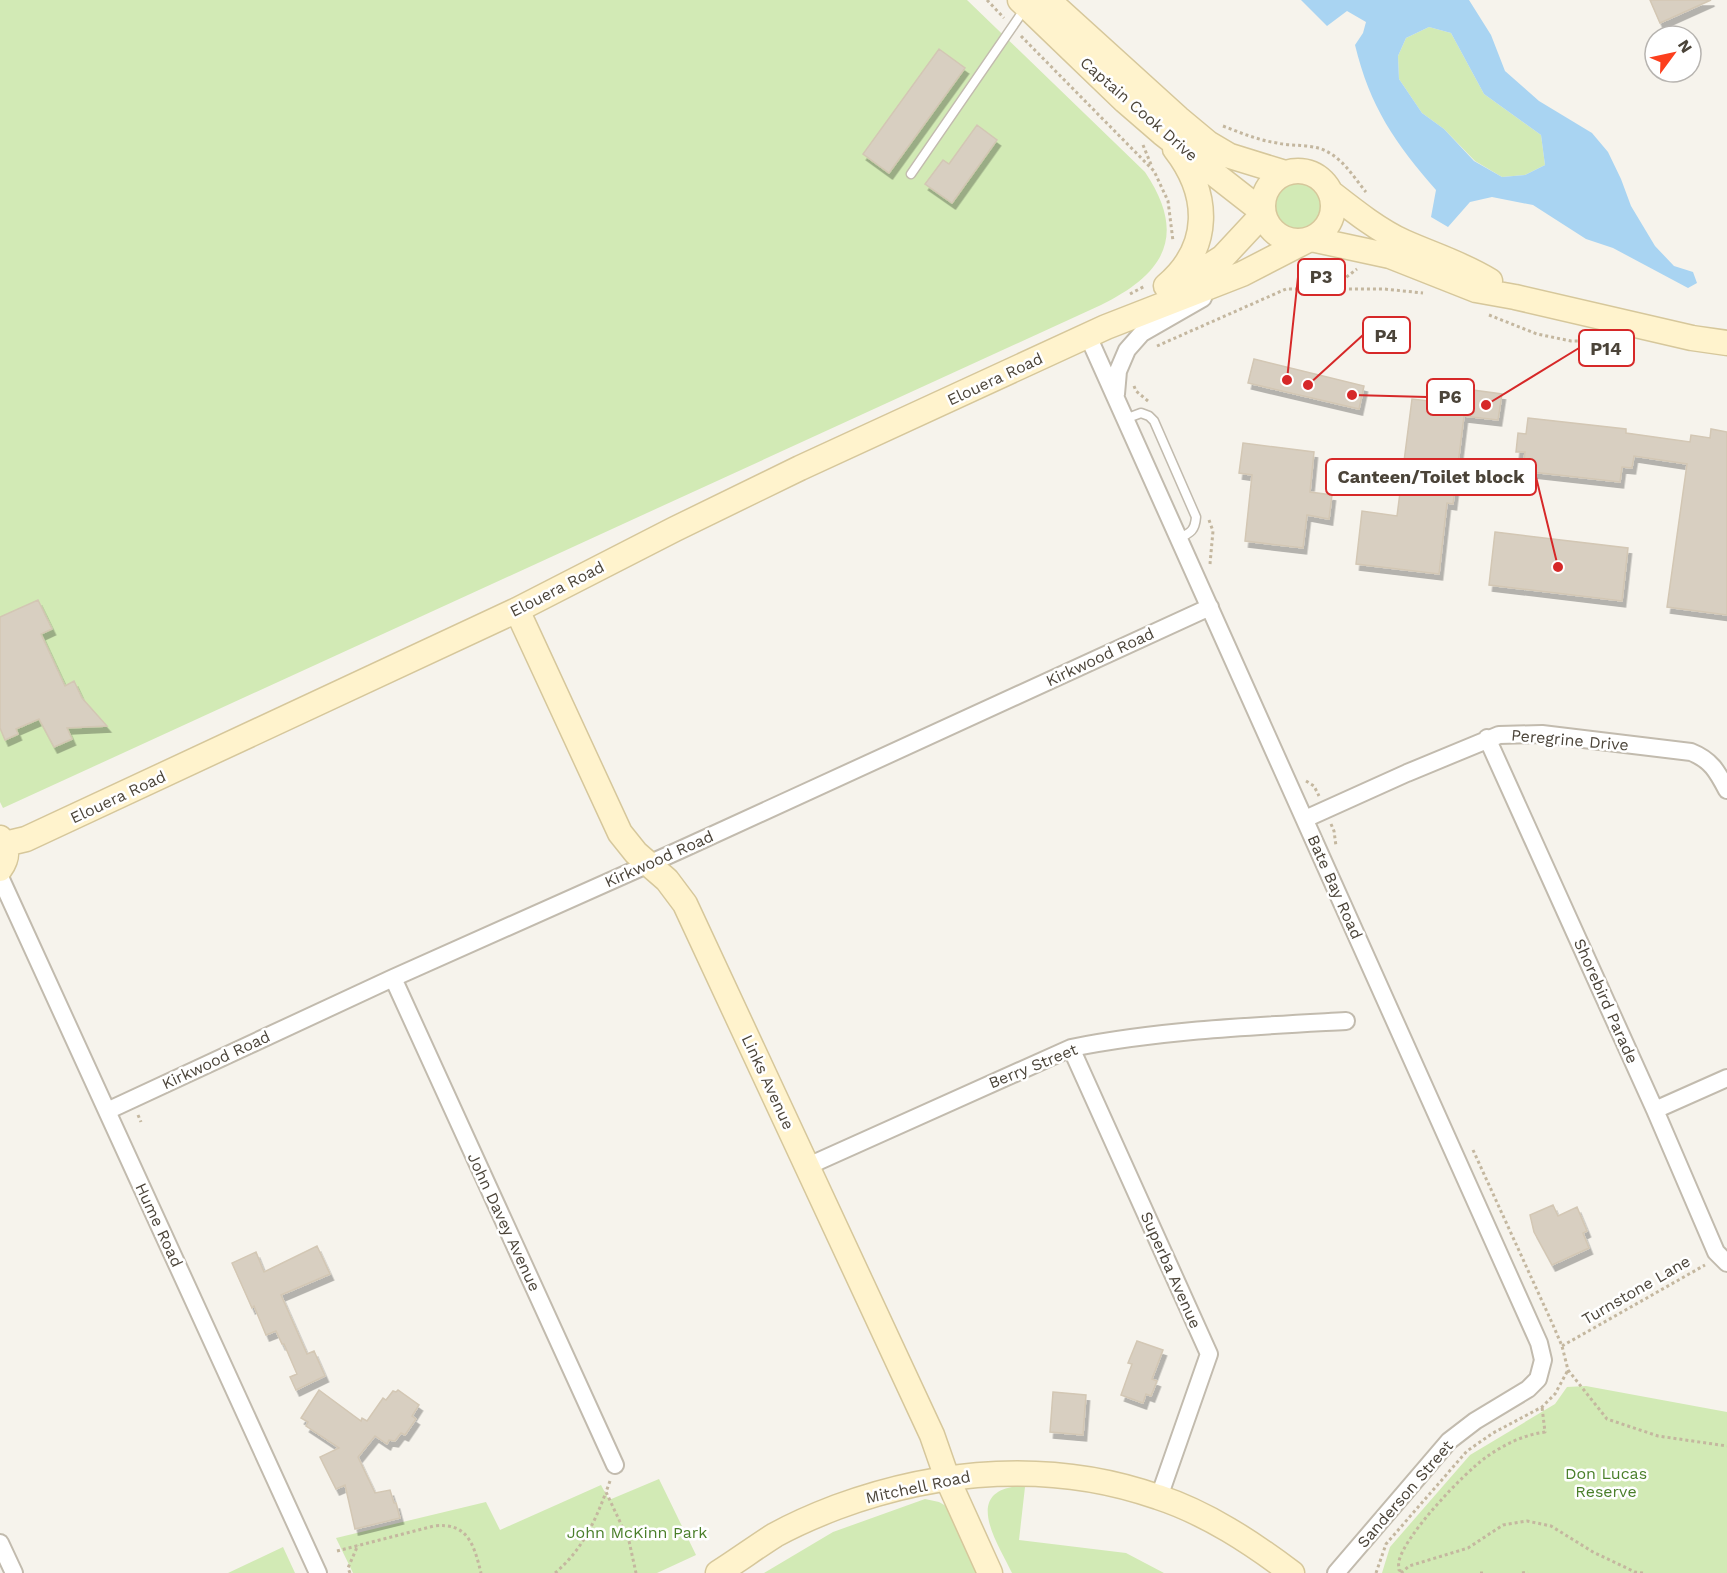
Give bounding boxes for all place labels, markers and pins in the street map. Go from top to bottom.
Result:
callout: P3 [1298,259,1345,295]
callout: P4 [1363,317,1410,353]
callout: P14 [1579,330,1634,366]
callout: P6 [1427,379,1474,415]
callout: Canteen/Toilet block [1326,459,1536,495]

